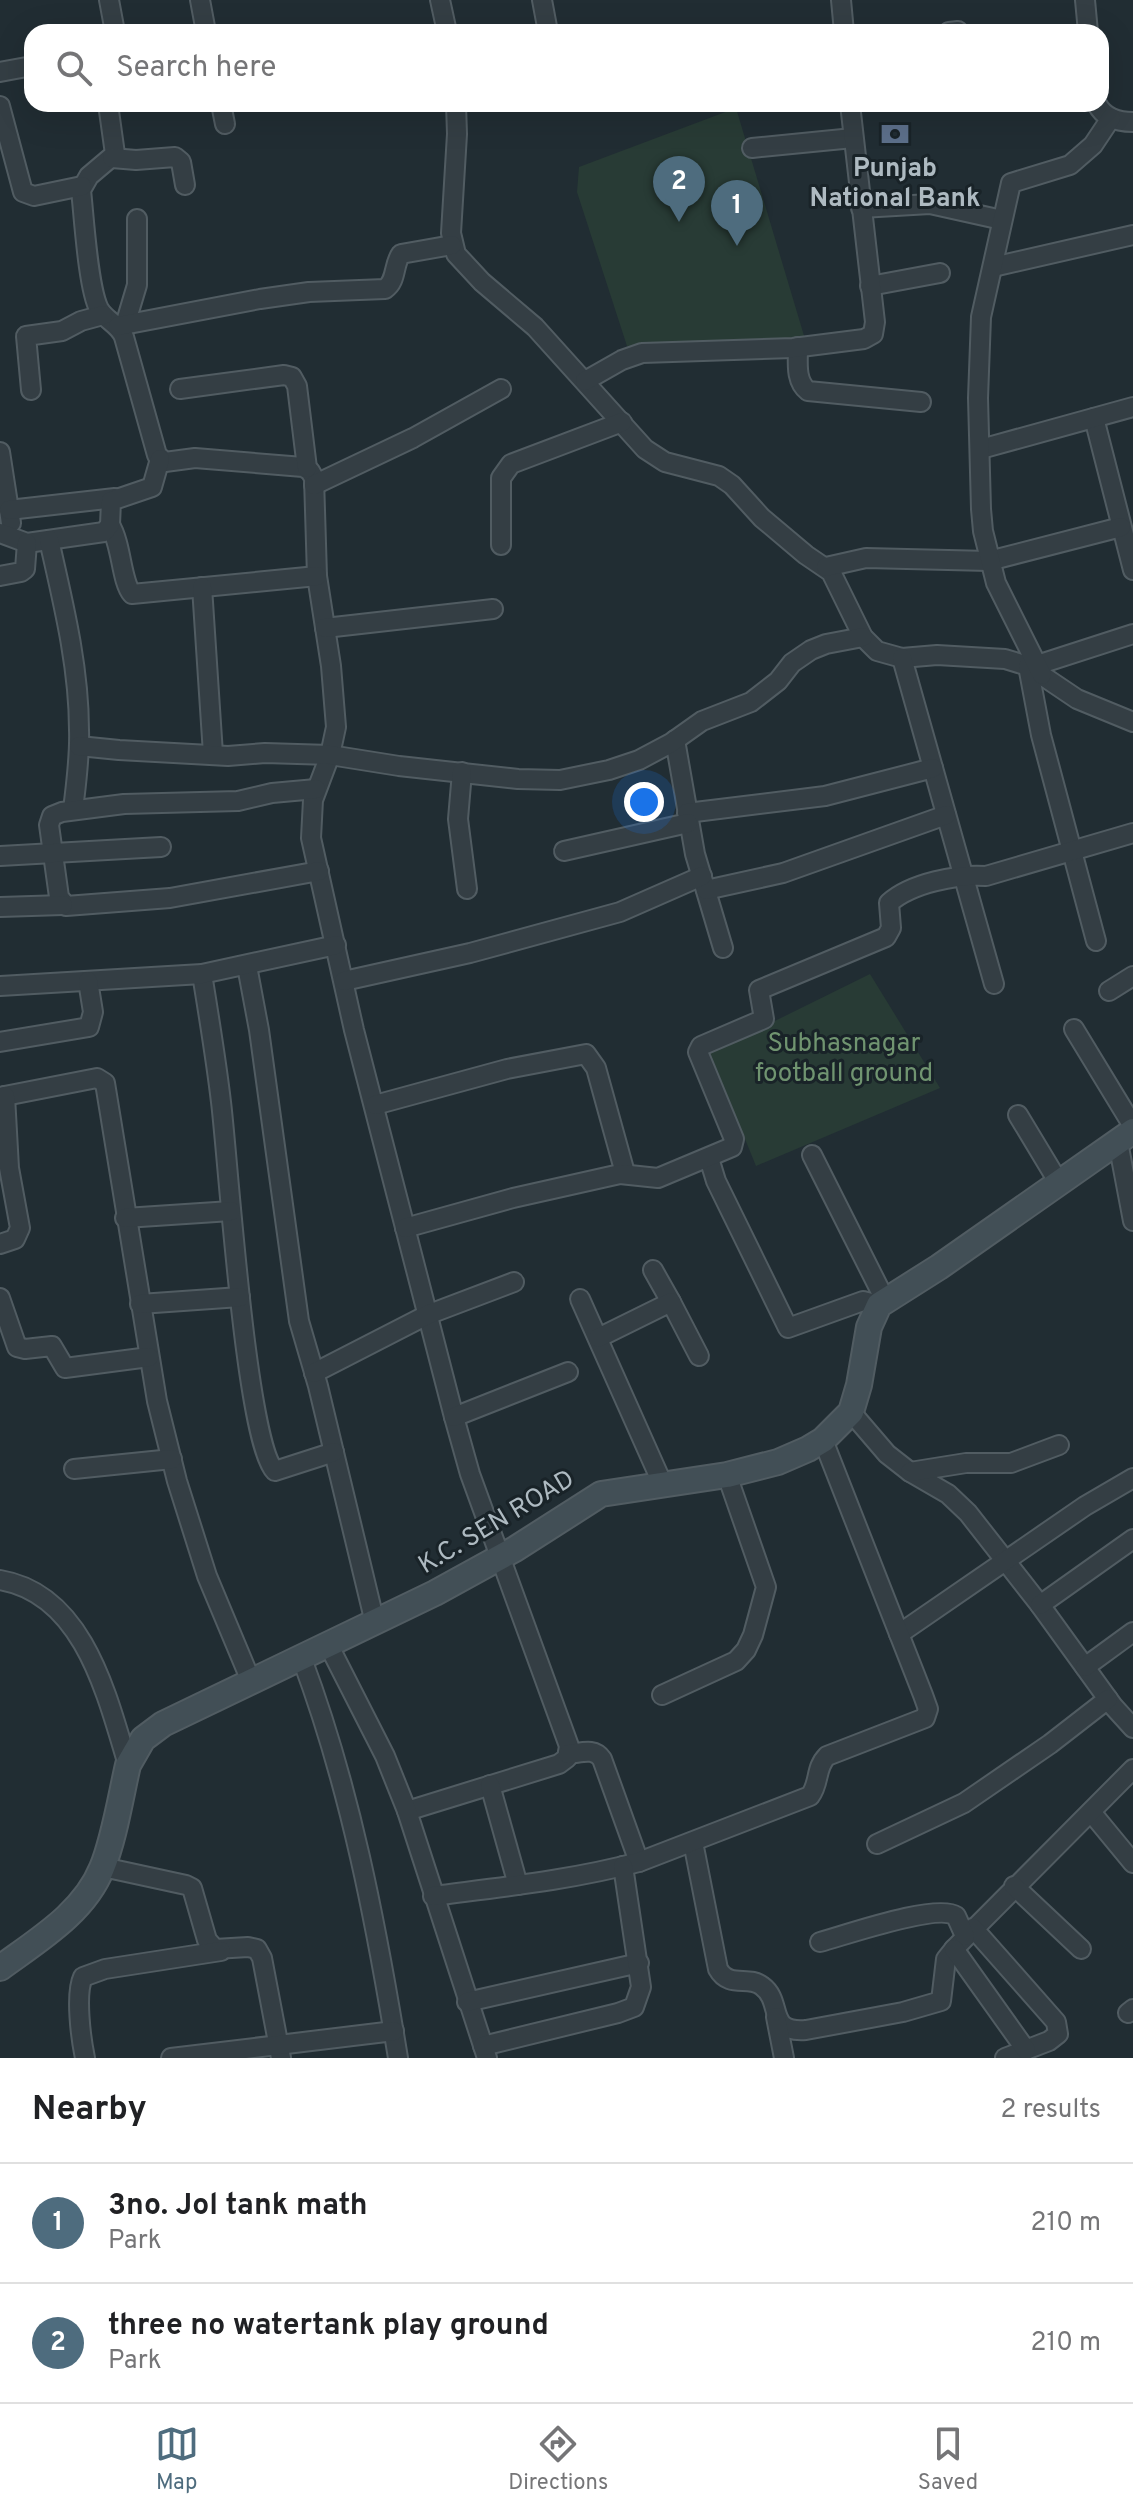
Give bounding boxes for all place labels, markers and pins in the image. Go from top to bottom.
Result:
bank icon: Punjab National Bank [880,119,910,149]
place label: Punjab National Bank [810,153,981,216]
pin: 2 [653,156,705,222]
pin: 1 [711,180,763,246]

